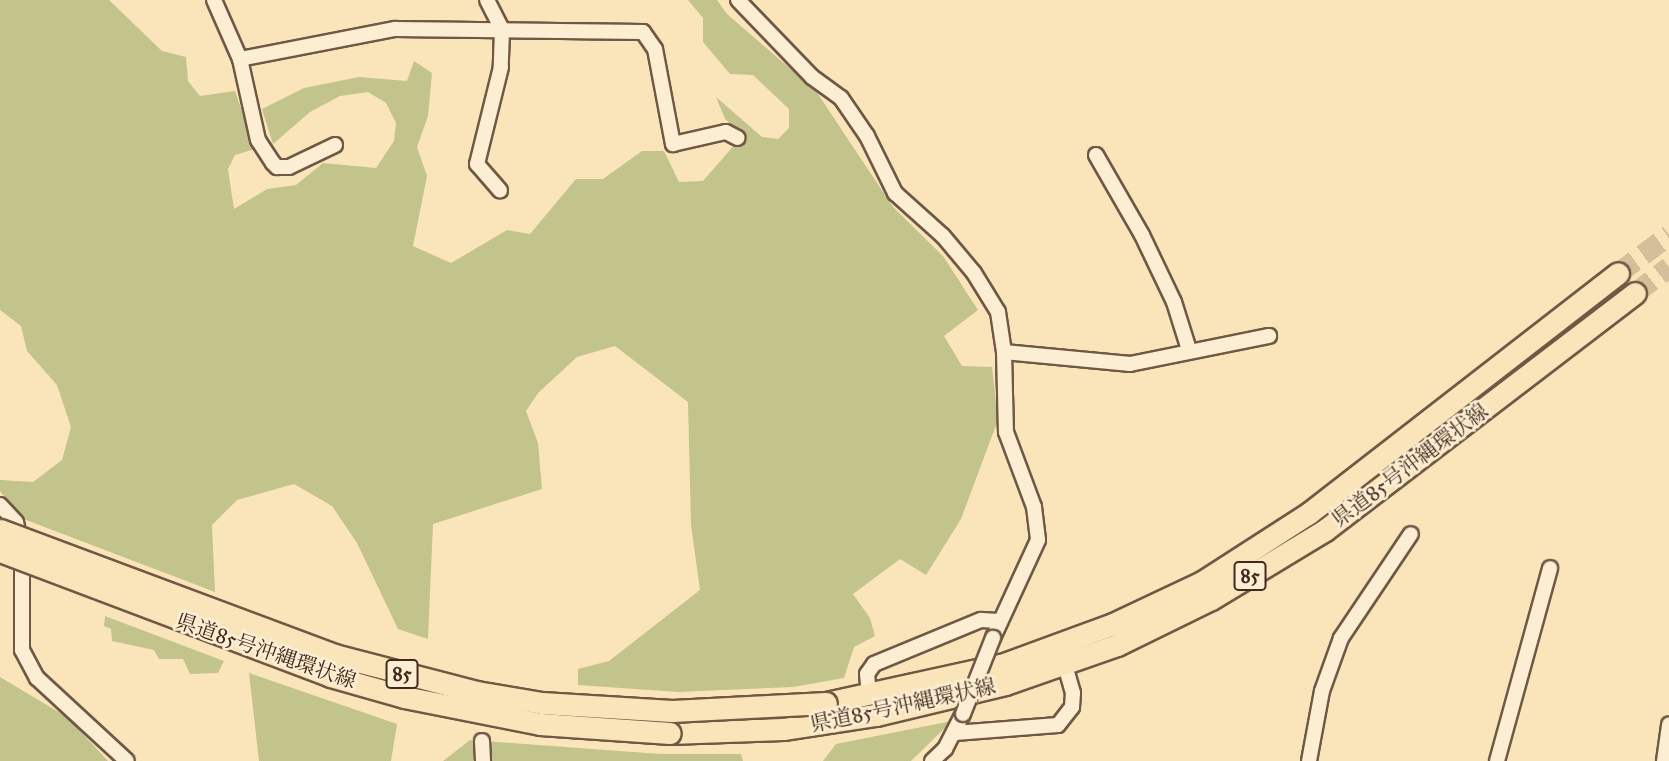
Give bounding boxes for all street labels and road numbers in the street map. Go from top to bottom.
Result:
street label: 県道85号沖縄環状線 [1327,398,1493,532]
road number: 85 [1232,561,1268,592]
street label: 県道85号沖縄環状線 [173,608,359,694]
road number: 85 [384,659,420,690]
street label: 県道85号沖縄環状線 [808,673,998,737]

